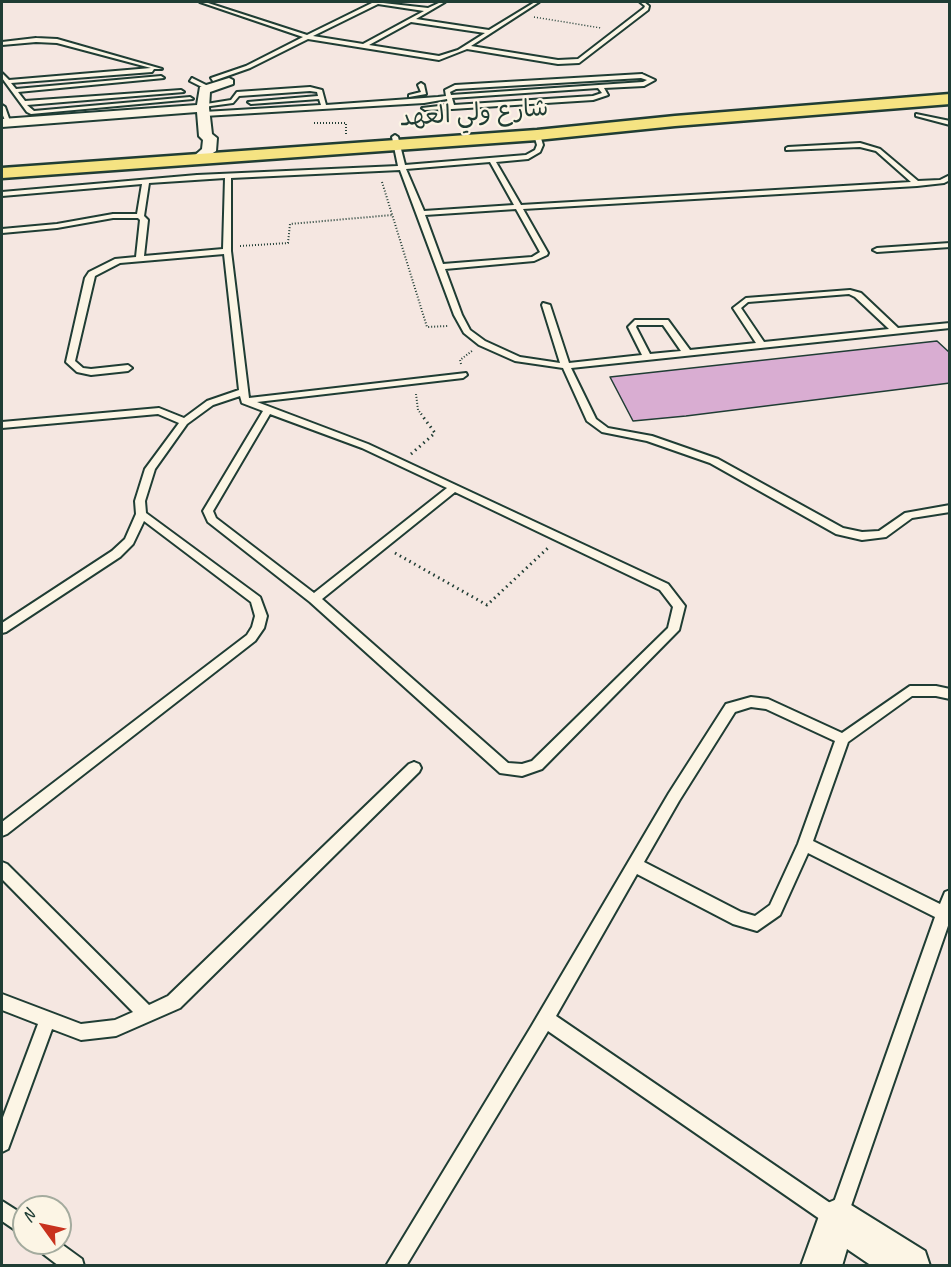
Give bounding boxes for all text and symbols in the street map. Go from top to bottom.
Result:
street label: شارع ولي العهد [399,94,549,134]
north arrow [12,1195,72,1255]
text: N [17,1207,40,1226]

